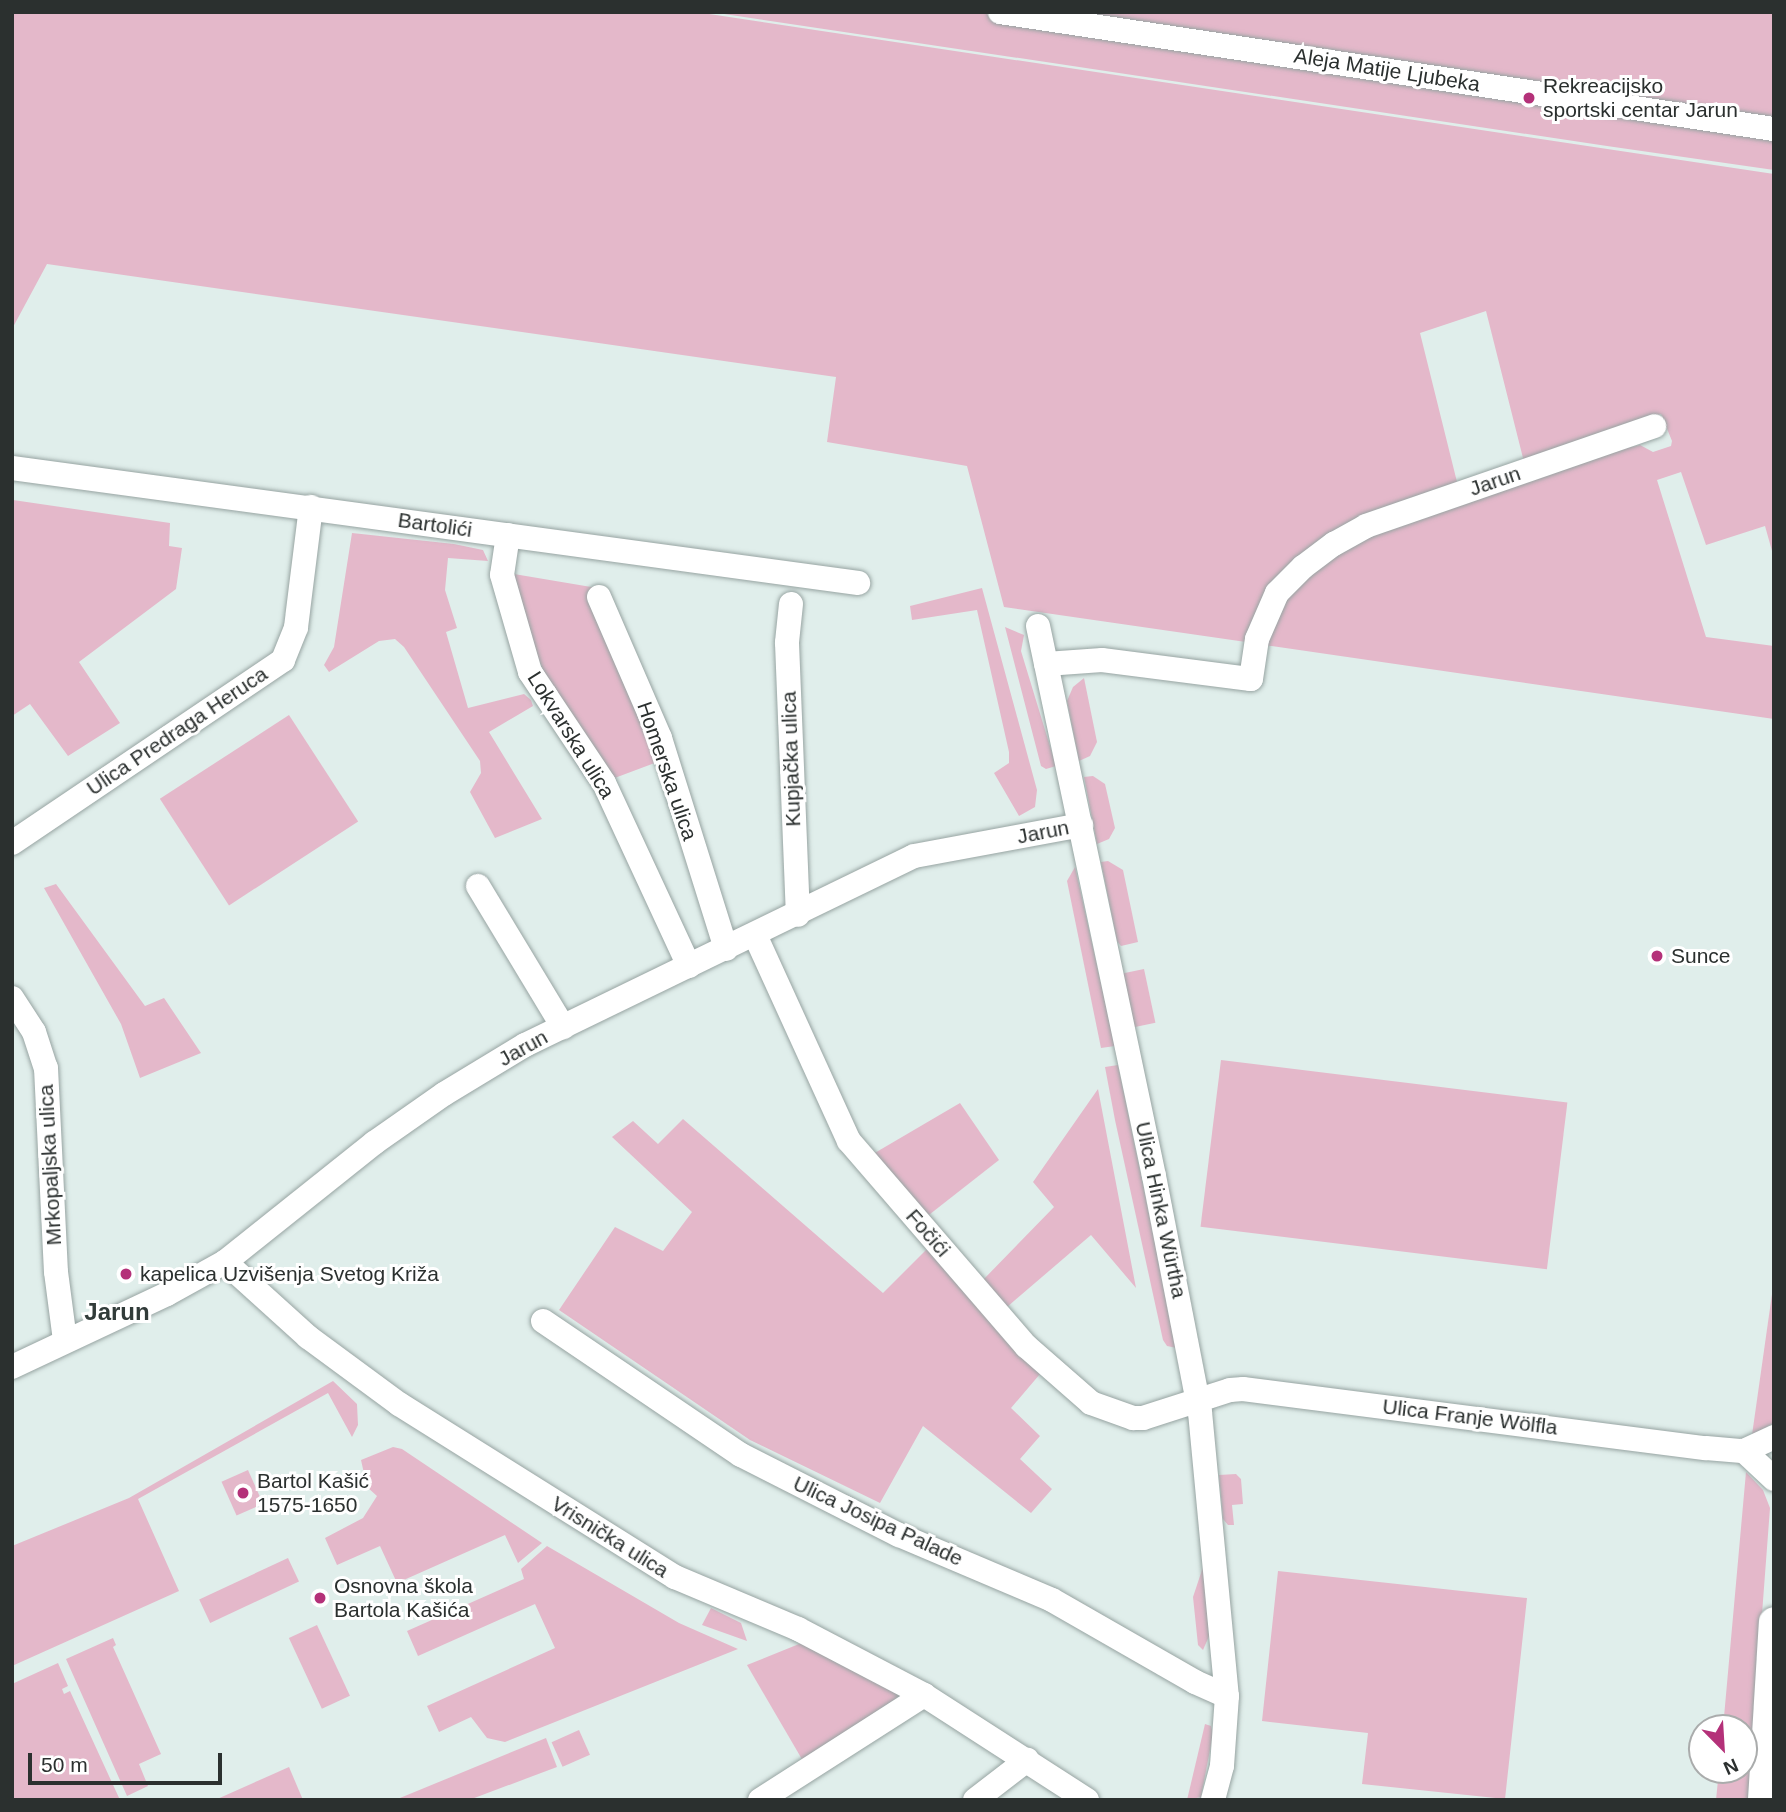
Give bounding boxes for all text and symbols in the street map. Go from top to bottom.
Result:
street label: Aleja Matije Ljubeka [1292,43,1482,97]
place label: Rekreacijsko sportski centar Jarun [1543,73,1738,123]
marker: Rekreacijsko sportski centar Jarun [1521,90,1537,106]
street label: Jarun [1466,461,1524,501]
street label: Bartolići [396,507,474,543]
street label: Ulica Predraga Heruca [82,661,272,801]
street label: Lokvarska ulica [522,667,620,803]
street label: Kupjačka ulica [776,691,806,827]
street label: Homerska ulica [632,698,702,844]
street label: Jarun [1015,815,1071,849]
place label: Sunce [1671,943,1731,969]
marker: Sunce [1649,948,1665,964]
street label: Jarun [494,1024,552,1072]
street label: Mrkopaljska ulica [33,1084,67,1246]
street label: Ulica Hinka Würtha [1130,1119,1192,1301]
street label: Fočići [901,1204,955,1262]
place label: kapelica Uzvišenja Svetog Križa [140,1261,439,1287]
marker: kapelica Uzvišenja Svetog Križa [118,1266,134,1282]
district label: Jarun [84,1298,150,1326]
street label: Ulica Franje Wölfla [1381,1394,1559,1440]
place label: Bartol Kašić 1575-1650 [257,1468,369,1518]
street label: Ulica Josipa Palade [789,1471,967,1571]
marker: Bartol Kašić 1575-1650 [235,1485,251,1501]
street label: Vrisnička ulica [547,1491,673,1583]
place label: Osnovna škola Bartola Kašića [334,1573,473,1623]
marker: Osnovna škola Bartola Kašića [312,1590,328,1606]
north arrow [1688,1714,1758,1784]
scale bar [32,1738,226,1782]
text: 50 m [41,1753,88,1776]
text: N [1720,1754,1741,1779]

